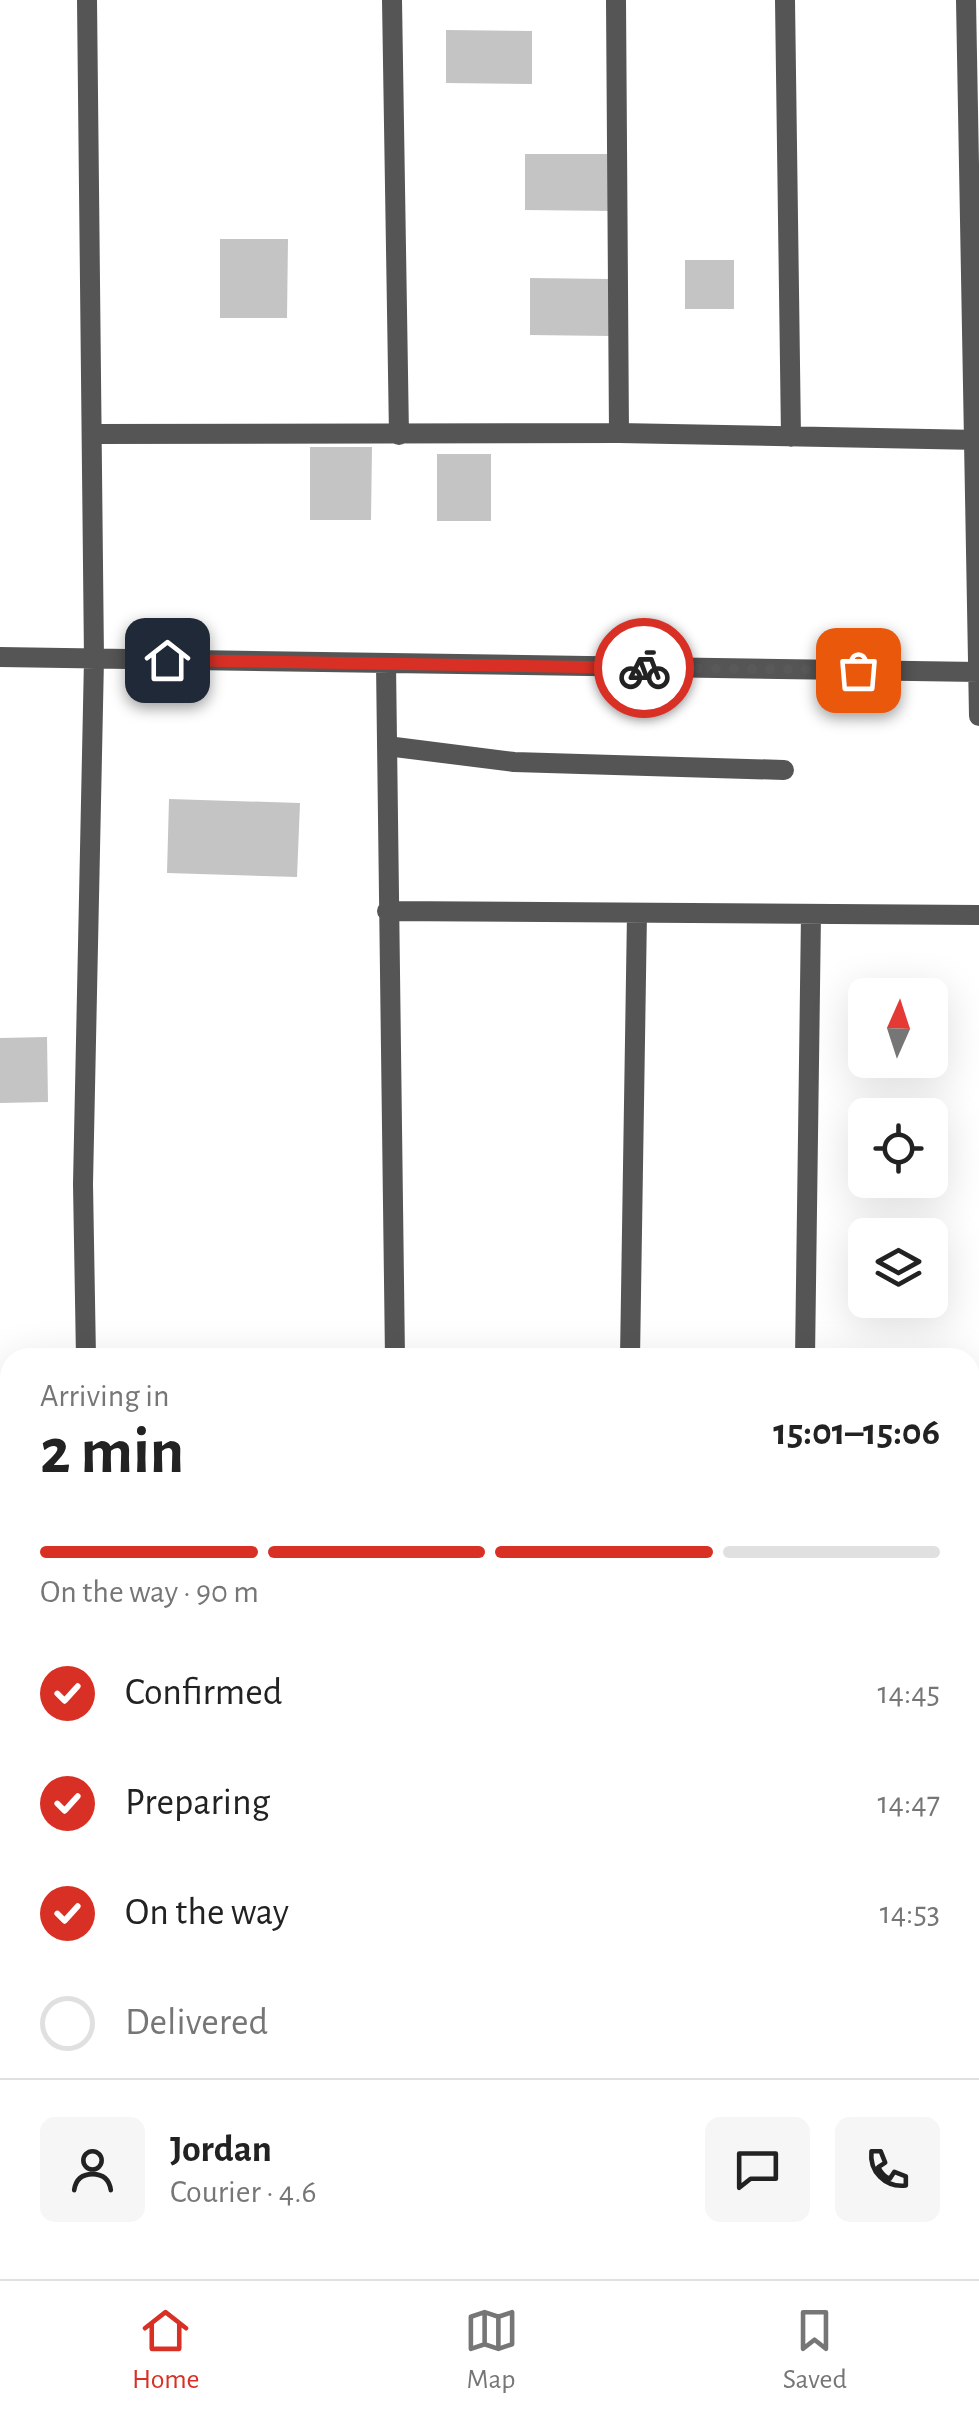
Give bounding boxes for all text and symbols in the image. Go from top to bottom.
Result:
pin [125,618,210,703]
courier [594,618,694,718]
pin [816,628,901,713]
icon: home [140,633,195,688]
icon: bike [617,641,672,696]
icon: bag [831,643,886,698]
north arrow [848,978,948,1078]
map controls [848,978,948,1318]
button: locate [848,1098,948,1198]
button: layers [848,1218,948,1318]
text: Arriving in [40,1380,169,1412]
text: 15:01–15:06 [773,1414,940,1452]
text: 2 min [40,1420,184,1485]
text: On the way · 90 m [40,1576,259,1608]
icon: check [40,1666,95,1721]
text: Confirmed [125,1674,282,1712]
text: 14:45 [878,1677,940,1709]
icon: check [40,1776,95,1831]
text: Preparing [125,1784,270,1822]
text: 14:47 [878,1787,940,1819]
icon: check [40,1886,95,1941]
text: On the way [125,1894,289,1932]
text: 14:53 [880,1897,940,1929]
text: Delivered [125,2004,268,2042]
button: person [40,2117,145,2222]
button: chat [705,2117,810,2222]
button: phone [835,2117,940,2222]
text: Jordan [170,2131,272,2169]
text: Courier · 4.6 [170,2176,317,2208]
tab: Home [132,2303,199,2397]
tab: Map [464,2303,519,2397]
tab: Saved [783,2303,847,2397]

